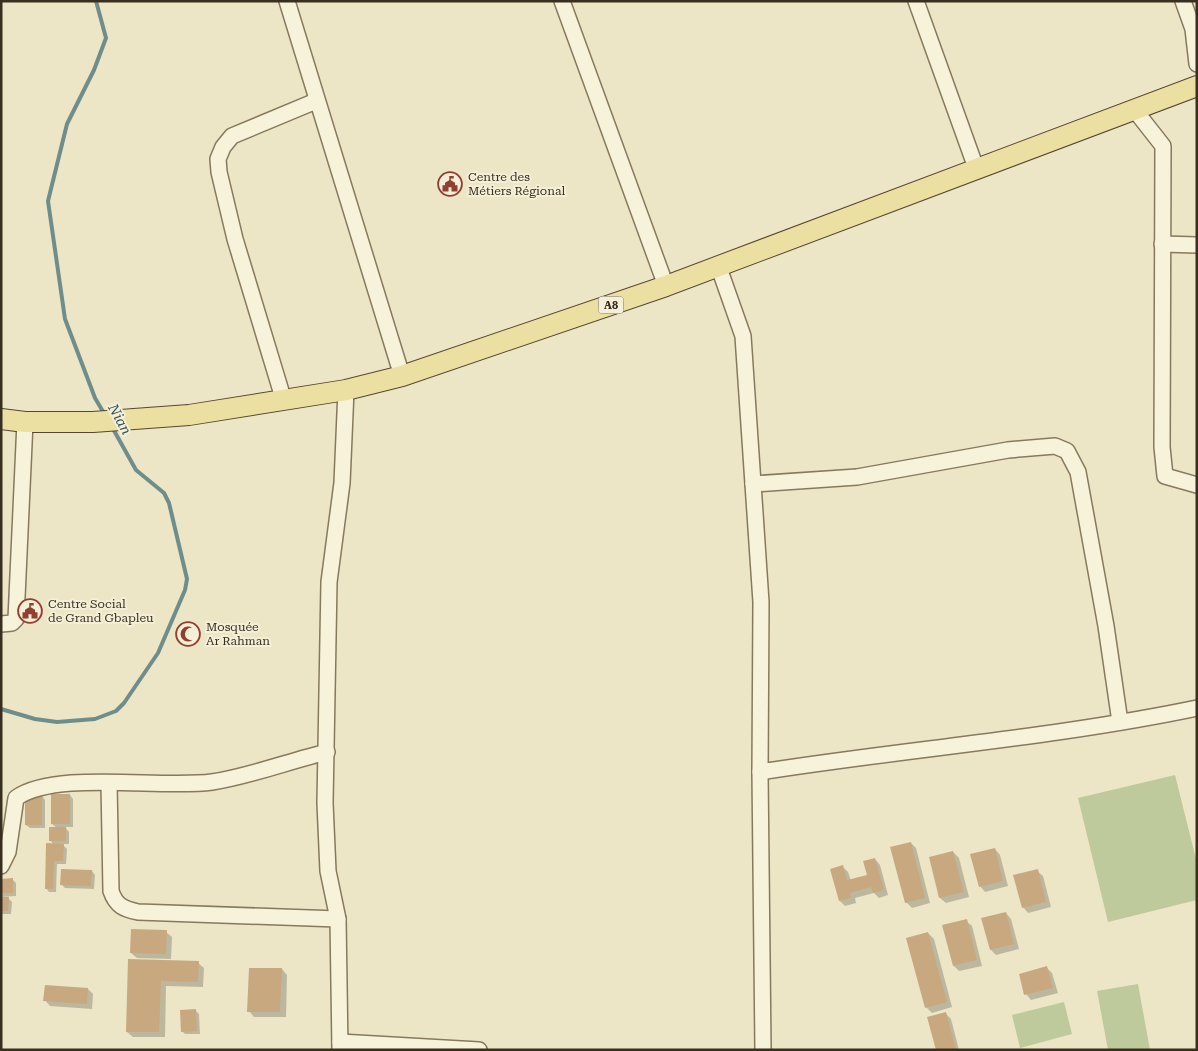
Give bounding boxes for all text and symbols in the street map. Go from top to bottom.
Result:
place label: Centre des Métiers Régional [468,170,565,198]
public building icon: Centre des Métiers Régional [437,171,463,197]
road number: A8 [598,296,624,314]
water label: Nian [105,400,135,437]
place label: Centre Social de Grand Gbapleu [48,597,154,625]
public building icon: Centre Social de Grand Gbapleu [17,598,43,624]
place label: Mosquée Ar Rahman [206,620,270,648]
mosque icon: Mosquée Ar Rahman [175,621,201,647]

